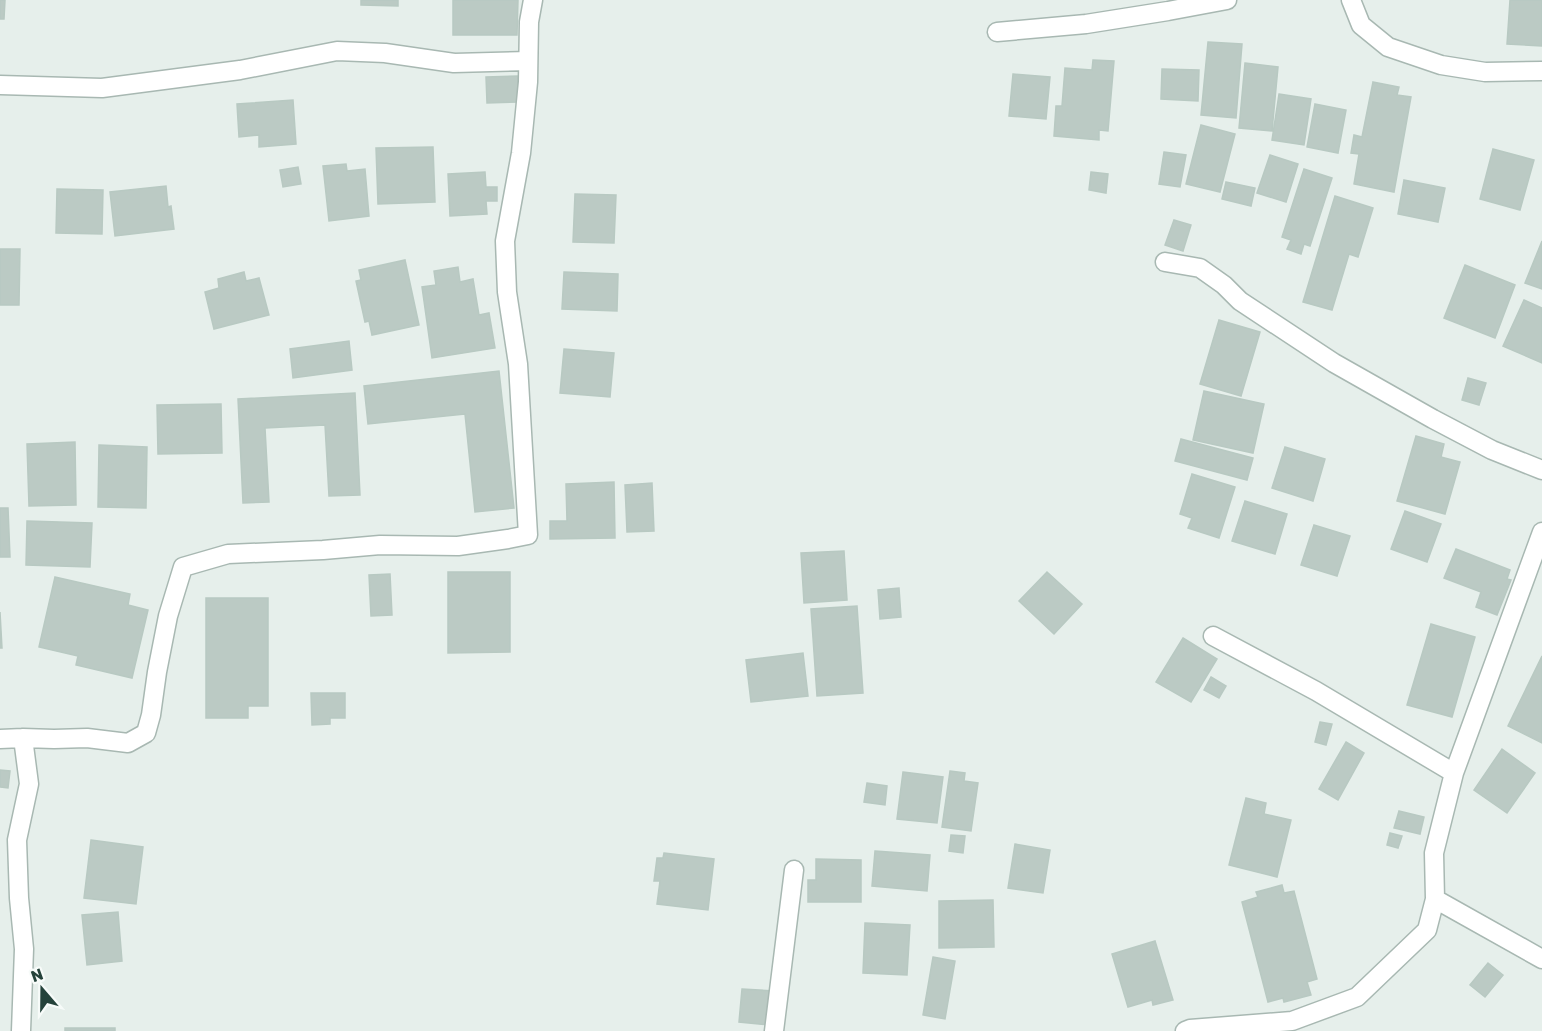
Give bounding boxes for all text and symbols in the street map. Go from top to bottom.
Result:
north arrow [12,959,72,1019]
text: N [28,964,46,986]

